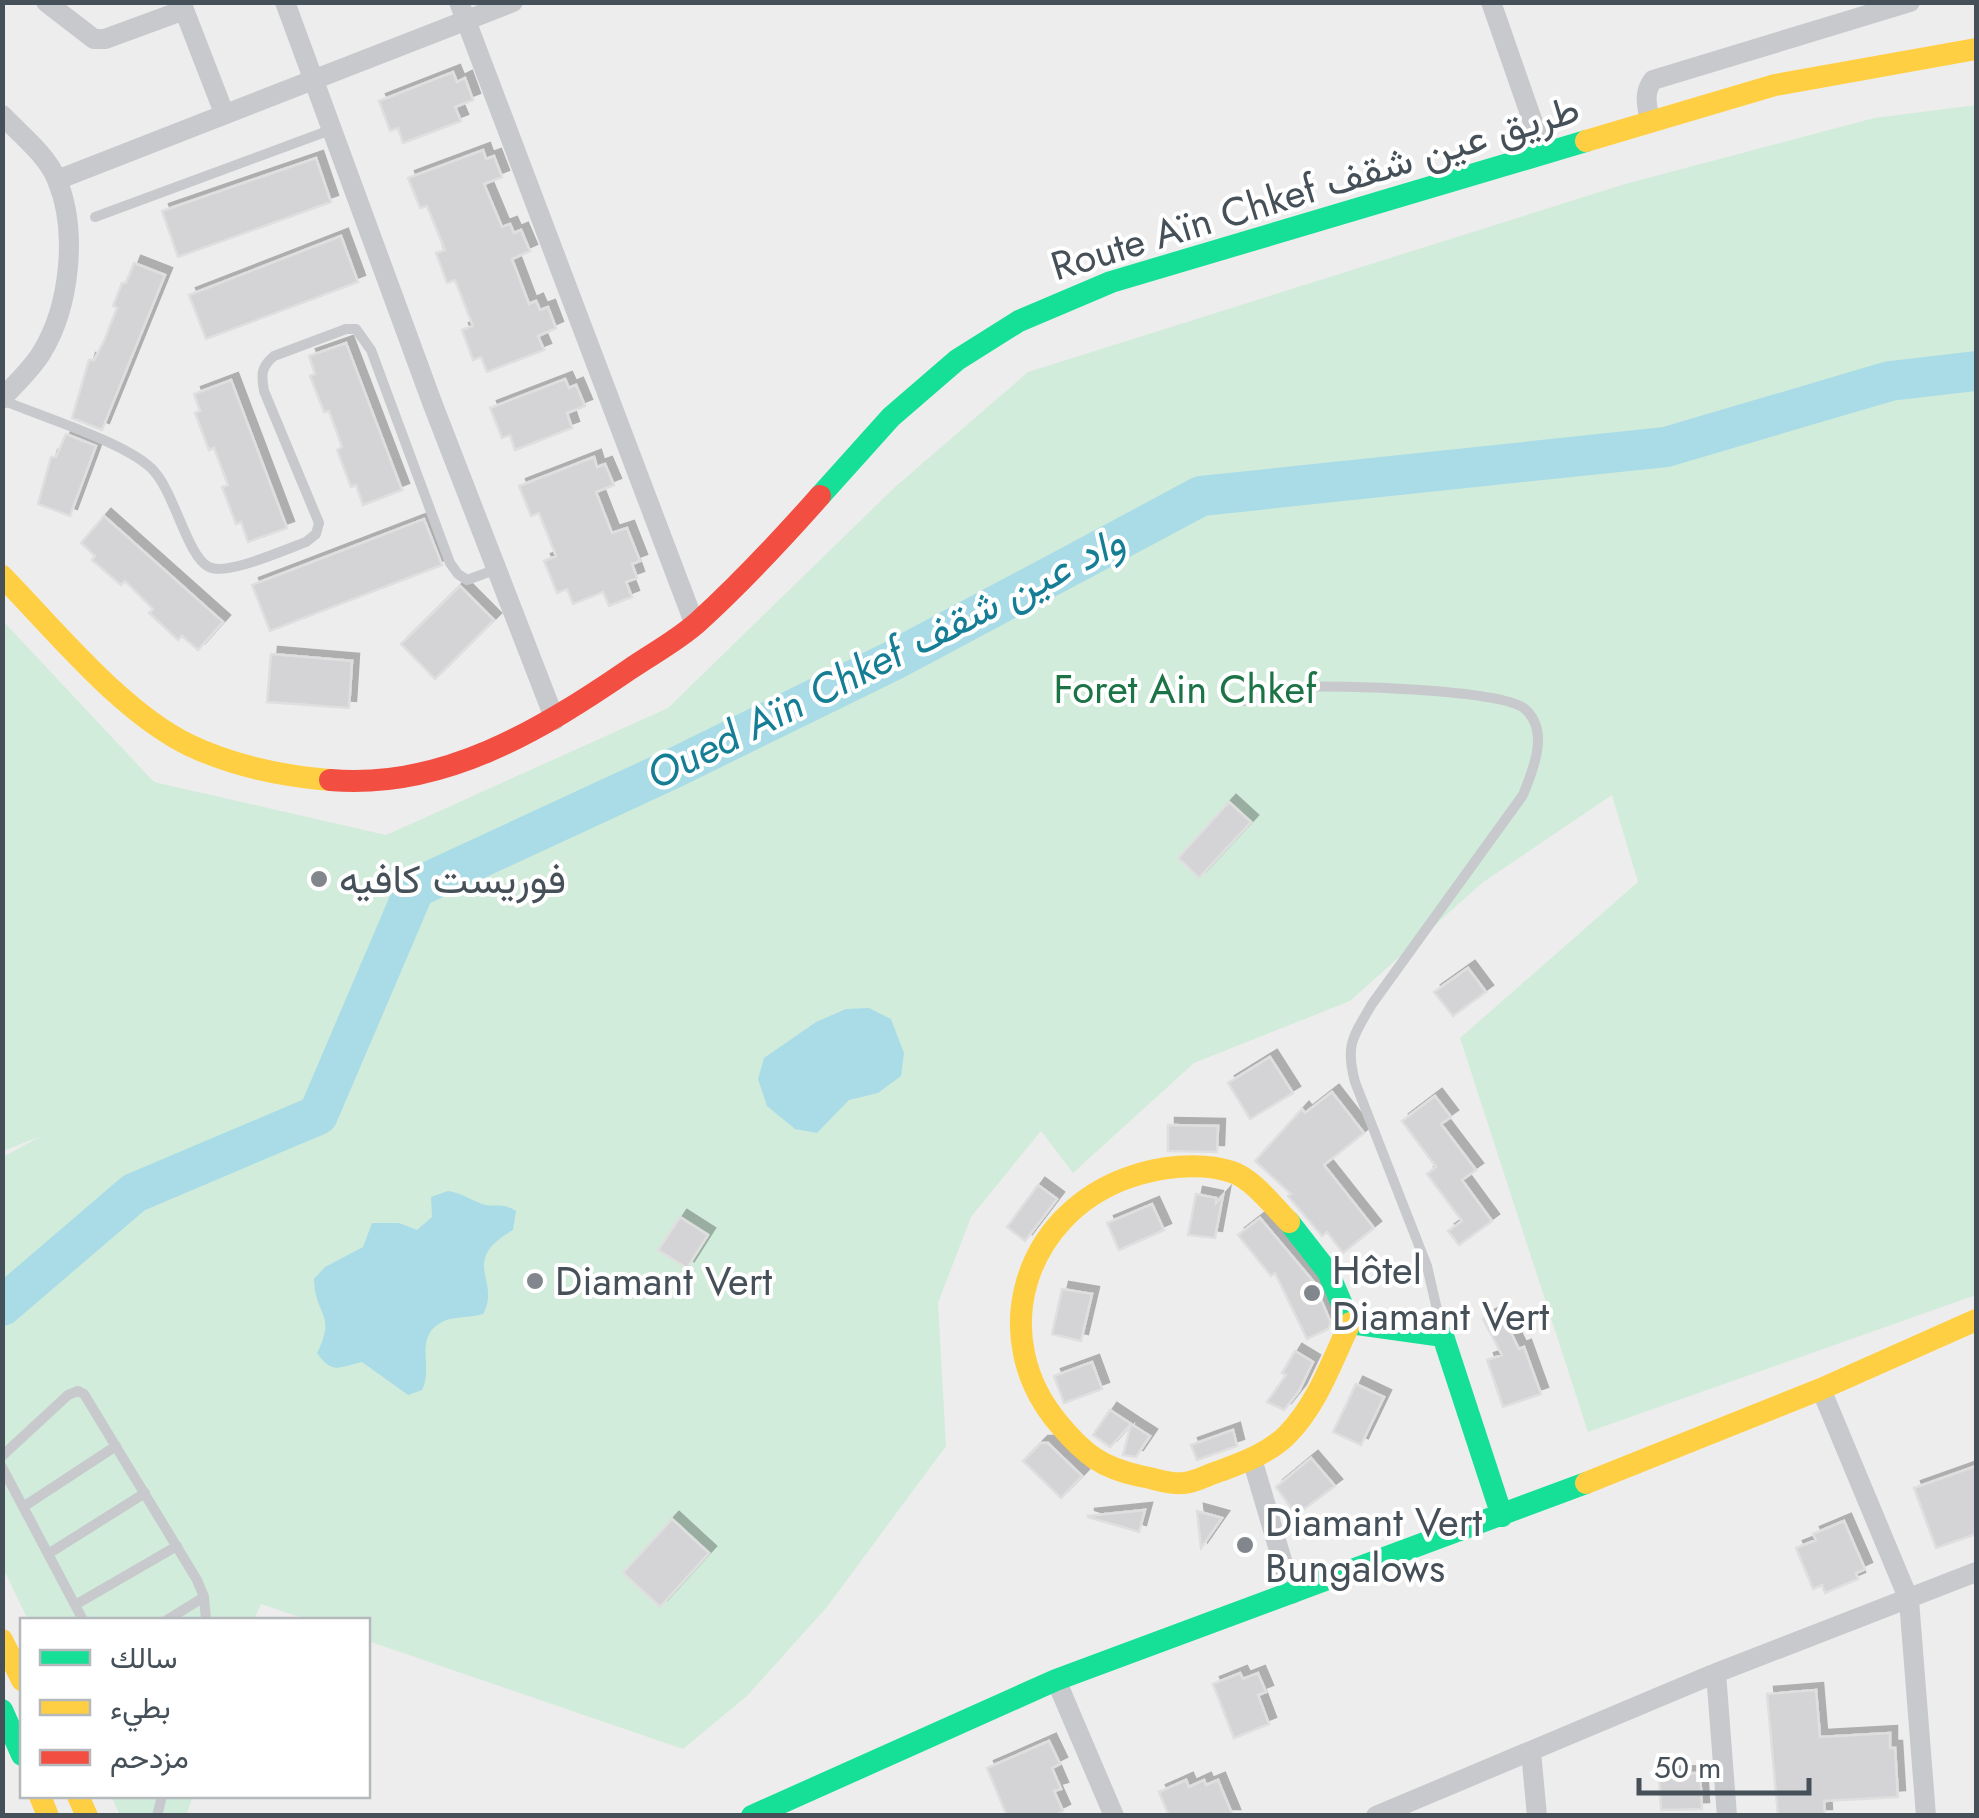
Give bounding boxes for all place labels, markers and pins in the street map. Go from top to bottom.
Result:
place label: فوريست كافيه [339,850,566,908]
marker: فوريست كافيه [308,868,330,890]
place label: Hôtel Diamant Vert [1332,1241,1549,1345]
place label: Diamant Vert [555,1252,772,1310]
marker: Diamant Vert [524,1270,546,1292]
marker: Hôtel Diamant Vert [1301,1282,1323,1304]
place label: Diamant Vert Bungalows [1265,1493,1482,1597]
marker: Diamant Vert Bungalows [1234,1534,1256,1556]

